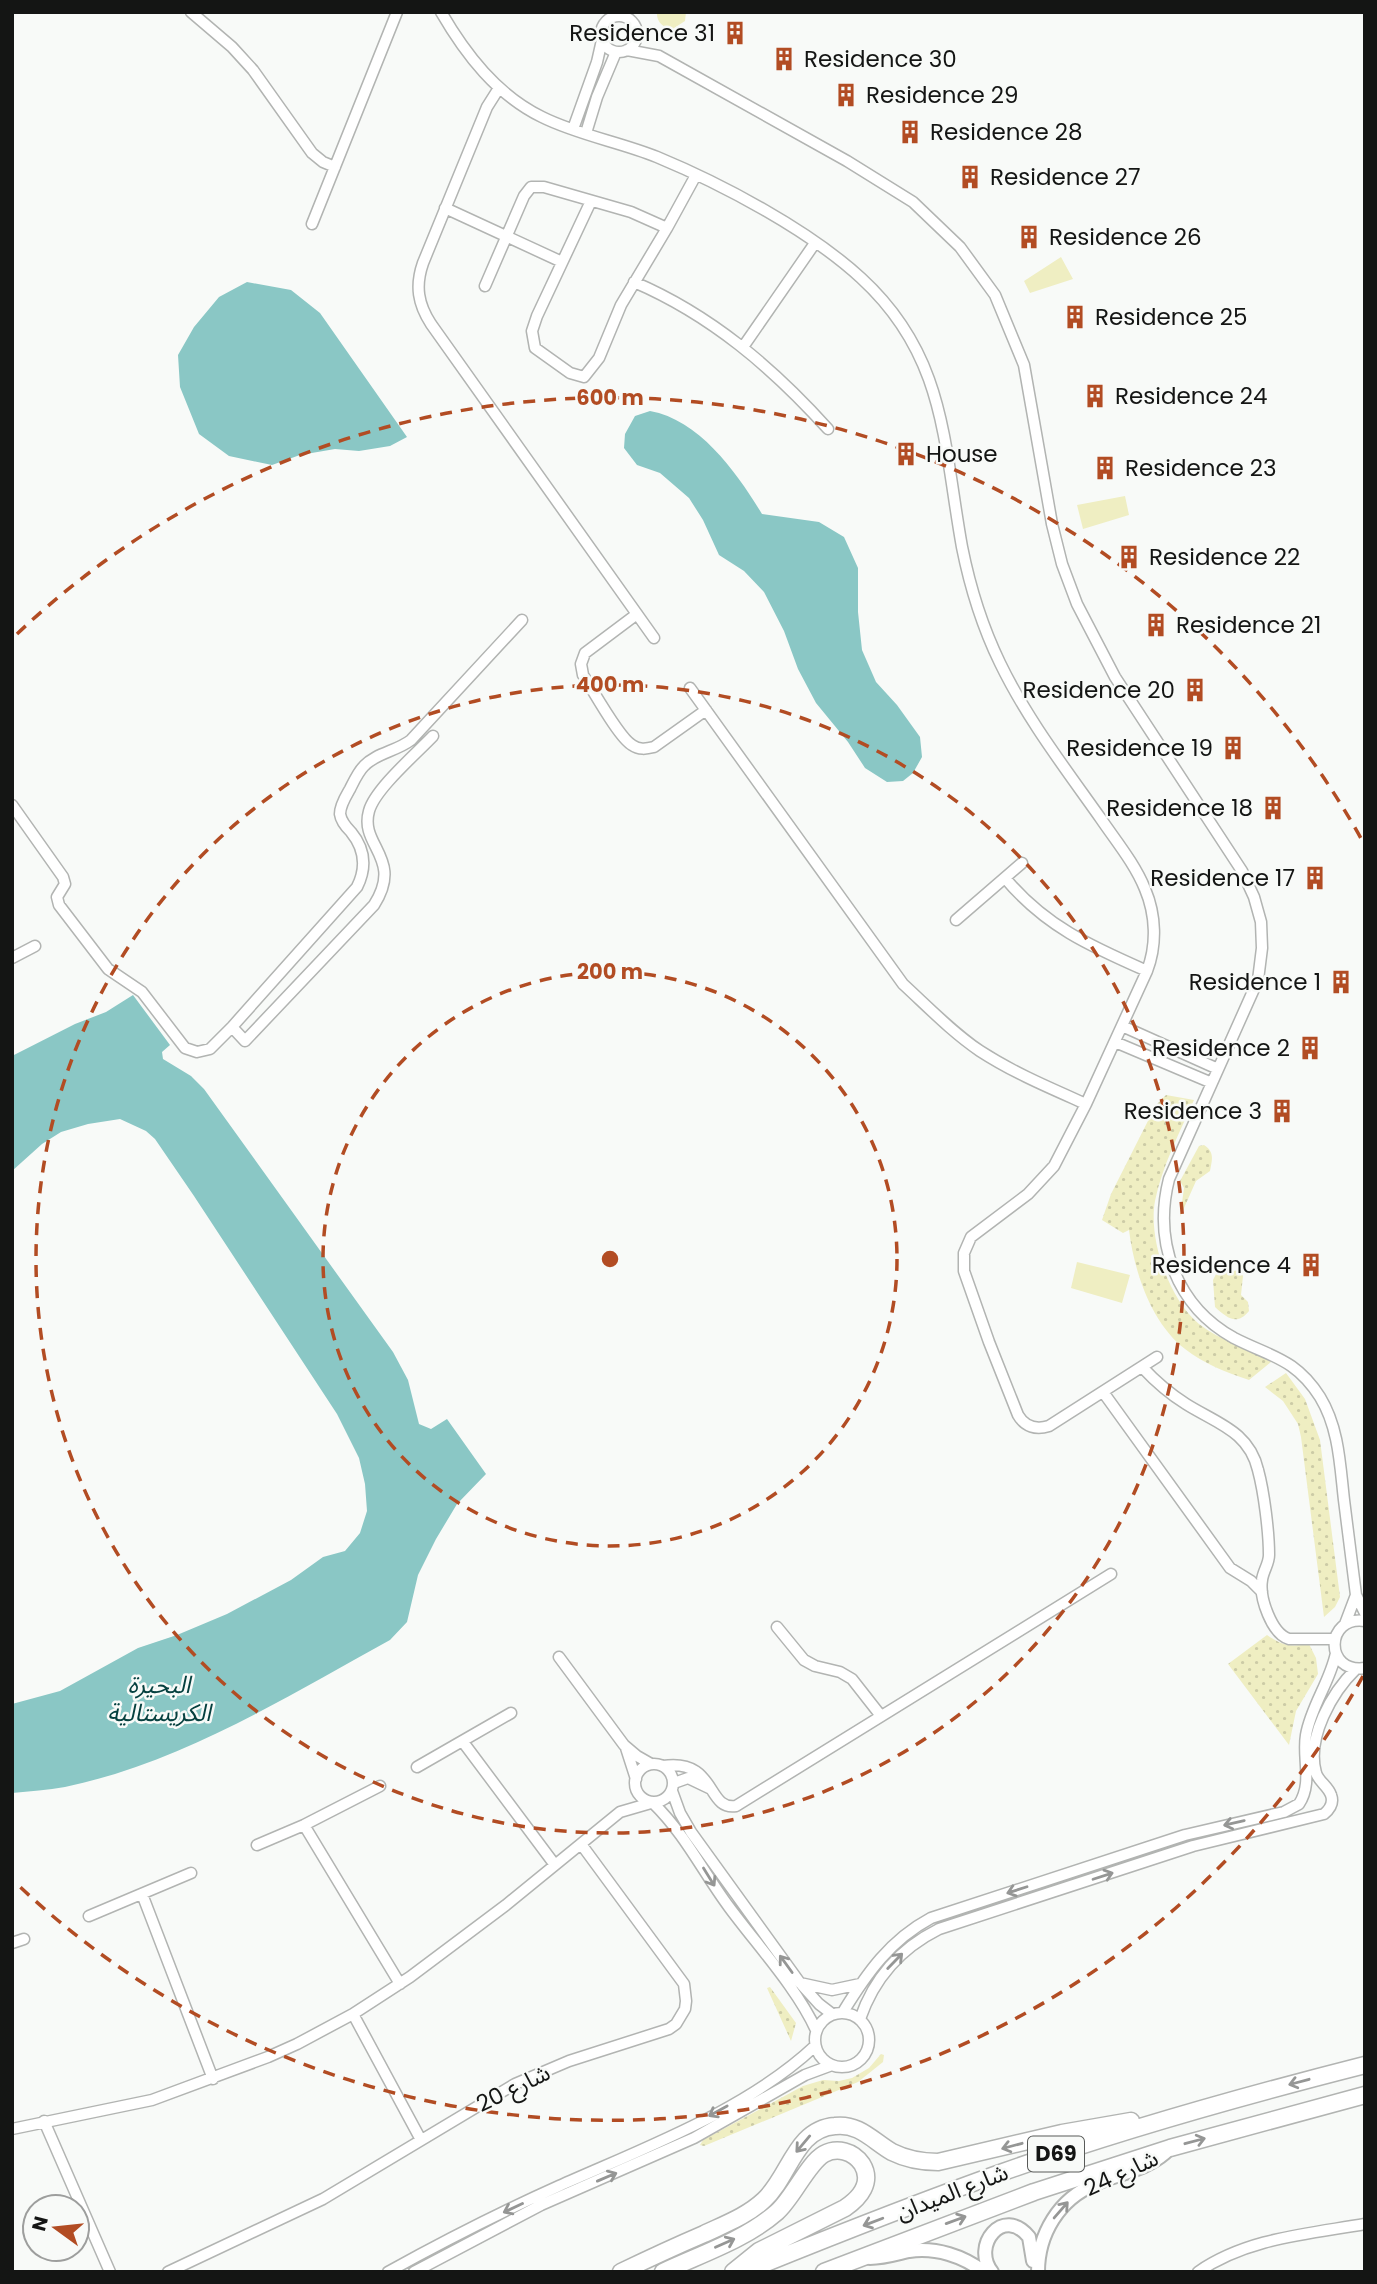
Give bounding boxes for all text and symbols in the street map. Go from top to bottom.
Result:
place label: Residence 31 [569,17,715,49]
building icon: Residence 31 [721,19,749,47]
place label: Residence 30 [804,43,957,75]
building icon: Residence 30 [770,45,798,73]
place label: Residence 29 [866,79,1019,111]
building icon: Residence 29 [832,81,860,109]
place label: Residence 28 [930,116,1083,148]
building icon: Residence 28 [896,118,924,146]
place label: Residence 27 [990,161,1141,193]
building icon: Residence 27 [956,163,984,191]
place label: Residence 26 [1049,221,1202,253]
building icon: Residence 26 [1015,223,1043,251]
place label: Residence 25 [1095,301,1247,333]
building icon: Residence 25 [1061,303,1089,331]
place label: Residence 24 [1115,380,1268,412]
building icon: Residence 24 [1081,382,1109,410]
text: 600 m [576,383,644,412]
place label: House [926,438,998,470]
building icon: House [892,440,920,468]
place label: Residence 23 [1125,452,1277,484]
building icon: Residence 23 [1091,454,1119,482]
place label: Residence 22 [1149,541,1300,573]
building icon: Residence 22 [1115,543,1143,571]
place label: Residence 21 [1176,609,1321,641]
building icon: Residence 21 [1142,611,1170,639]
text: 400 m [576,670,644,699]
place label: Residence 20 [1023,674,1175,706]
building icon: Residence 20 [1181,676,1209,704]
place label: Residence 19 [1066,732,1213,764]
building icon: Residence 19 [1219,734,1247,762]
place label: Residence 18 [1106,792,1253,824]
building icon: Residence 18 [1259,794,1287,822]
place label: Residence 17 [1150,862,1295,894]
building icon: Residence 17 [1301,864,1329,892]
text: 200 m [577,957,643,986]
place label: Residence 1 [1189,966,1321,998]
building icon: Residence 1 [1327,968,1355,996]
place label: Residence 2 [1152,1032,1290,1064]
building icon: Residence 2 [1296,1034,1324,1062]
place label: Residence 3 [1124,1095,1262,1127]
building icon: Residence 3 [1268,1097,1296,1125]
centre of rings [598,1247,622,1271]
place label: Residence 4 [1152,1249,1291,1281]
building icon: Residence 4 [1297,1251,1325,1279]
water label: البحيرة الكريستالية [107,1668,213,1729]
one-way arrow [1223,1817,1246,1830]
one-way arrow [702,1866,716,1886]
one-way arrow [1091,1868,1113,1881]
one-way arrow [1006,1885,1028,1897]
one-way arrow [886,1953,903,1970]
one-way arrow [779,1955,794,1974]
street label: شارع 20 [471,2056,556,2121]
one-way arrow [1288,2076,1311,2089]
one-way arrow [709,2104,729,2118]
one-way arrow [1184,2134,1206,2147]
one-way arrow [795,2135,810,2153]
road number: D69 [1028,2136,1084,2172]
one-way arrow [1001,2140,1024,2153]
street label: شارع 24 [1079,2142,1164,2205]
street label: شارع الميدان [891,2156,1013,2229]
one-way arrow [596,2170,618,2183]
north arrow [21,2193,91,2263]
one-way arrow [1053,2201,1069,2219]
one-way arrow [502,2202,523,2215]
text: N [25,2213,55,2234]
one-way arrow [944,2213,966,2225]
one-way arrow [863,2216,885,2229]
one-way arrow [713,2236,735,2249]

